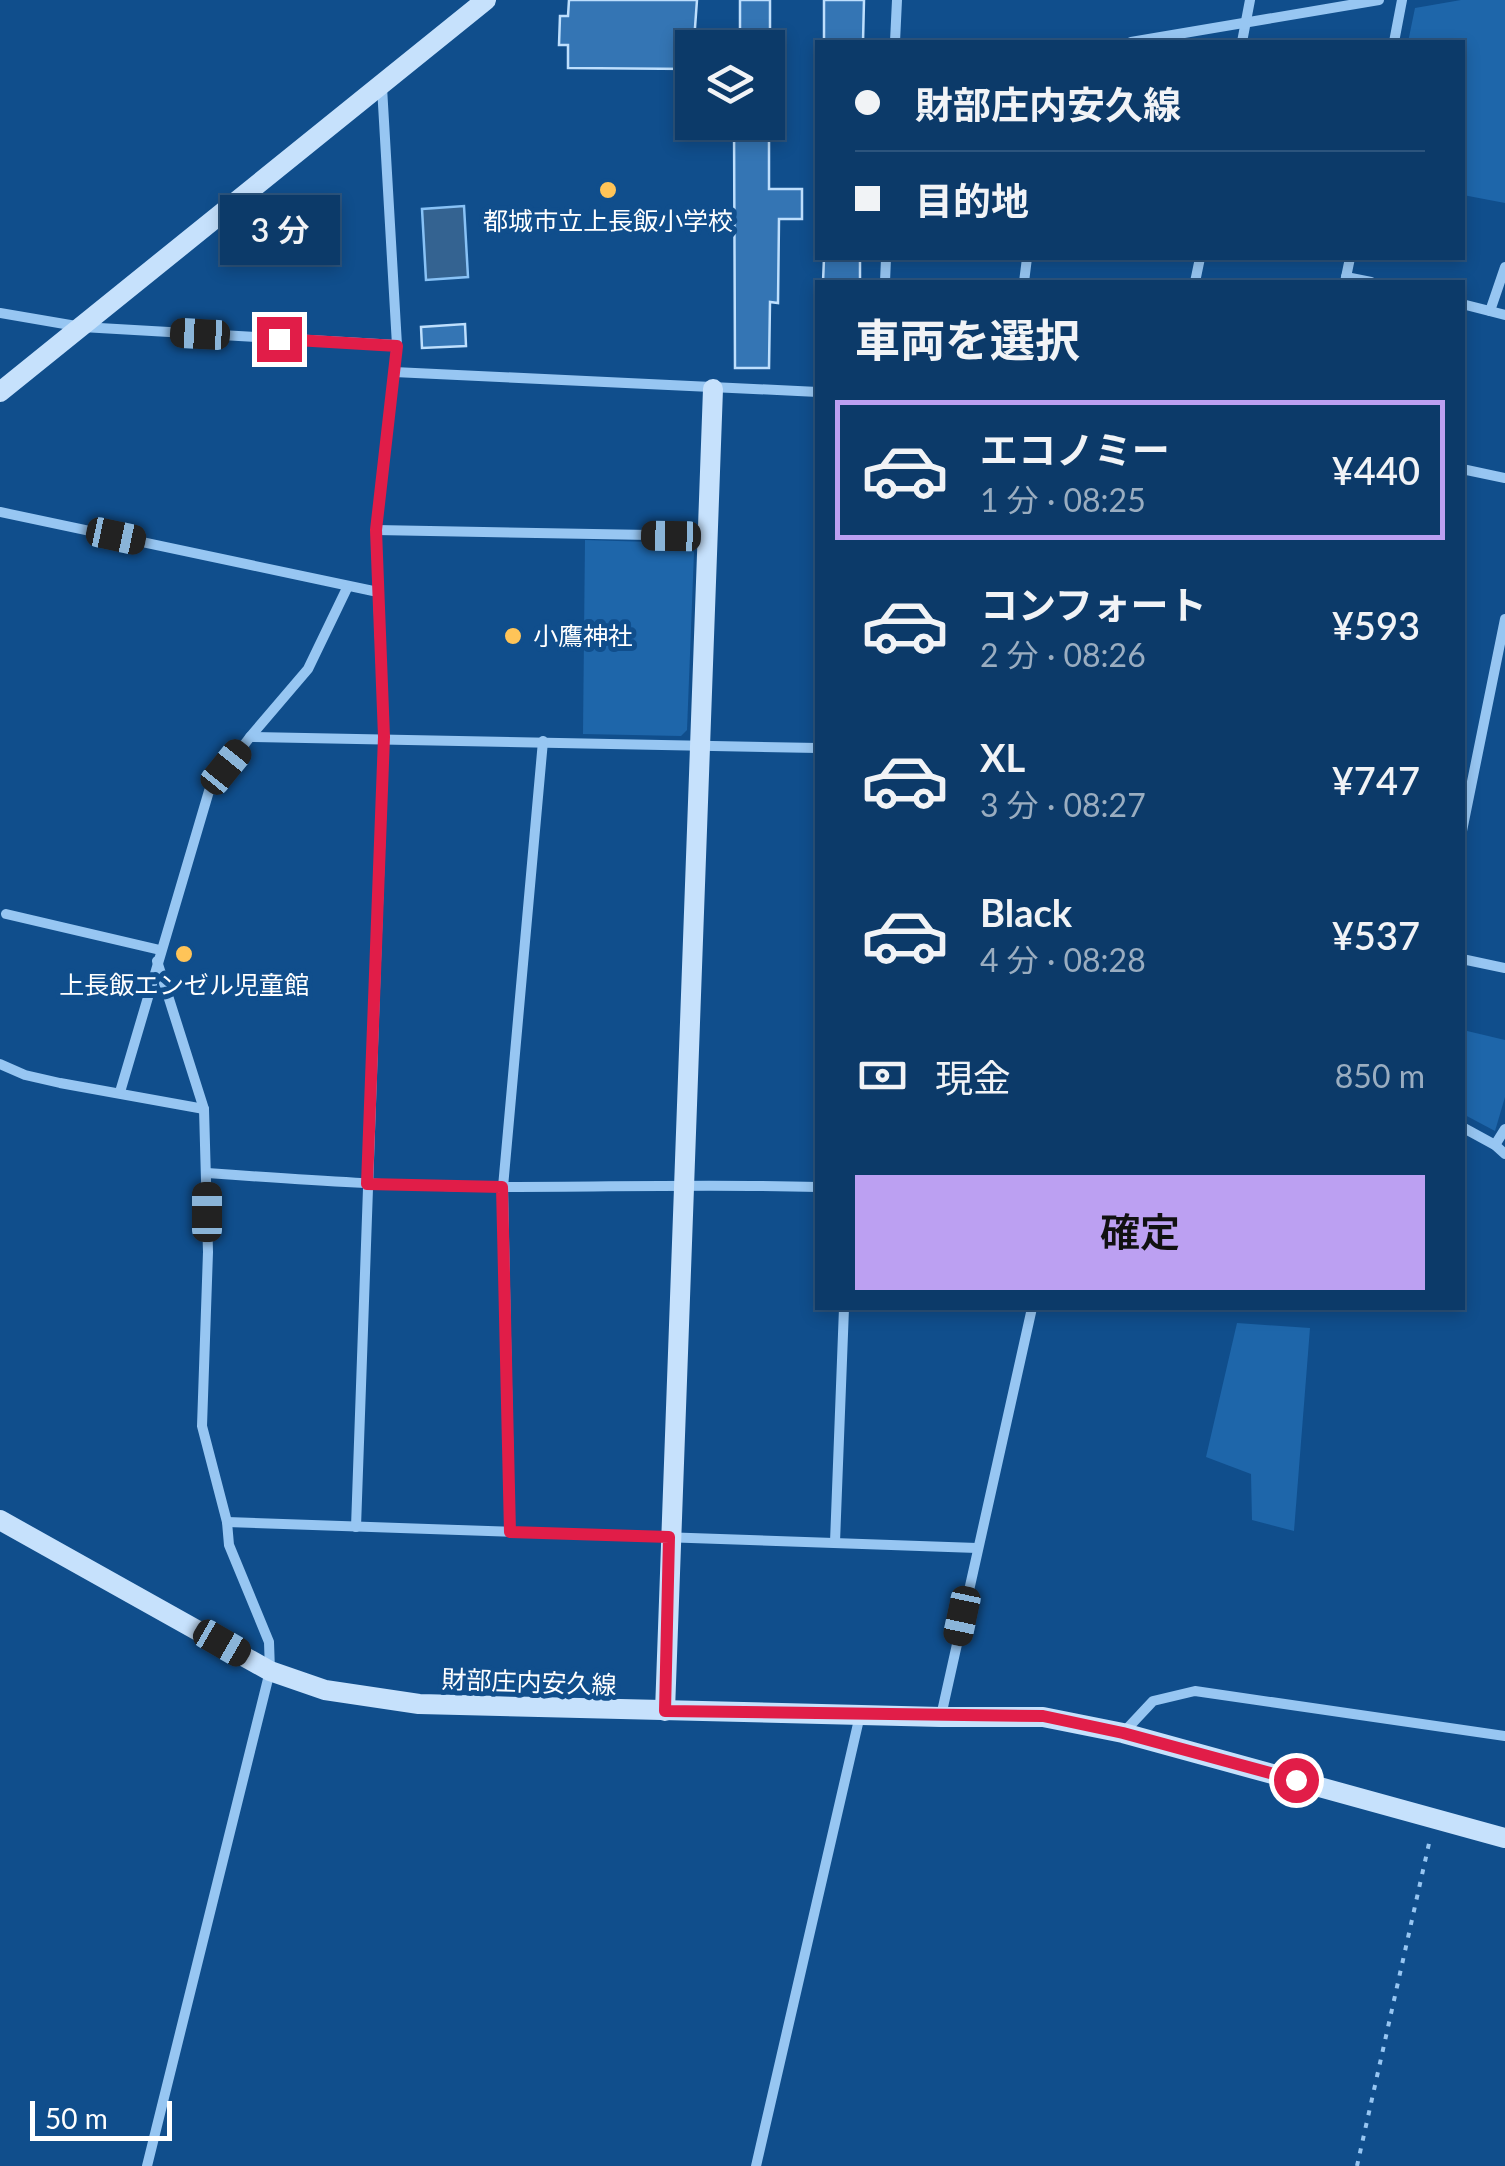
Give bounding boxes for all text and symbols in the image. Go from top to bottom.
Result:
map controls [675,30,785,140]
button: layers [675,30,785,140]
text: 財部庄内安久線 [915,81,1181,127]
text: 目的地 [915,177,1029,223]
marker: 都城市立上長飯小学校 [597,179,619,201]
callout: 3 分 [219,194,339,264]
place label: 都城市立上長飯小学校 [483,205,733,235]
text: 3 分 [251,210,309,249]
text: 車両を選択 [855,313,1080,367]
car [169,317,231,351]
route end [257,317,302,362]
icon: car [860,425,950,515]
text: エコノミー [980,426,1170,472]
text: ¥440 [1332,447,1420,493]
text: 1 分 · 08:25 [980,480,1146,519]
car [84,515,148,557]
car [641,520,701,552]
icon: car [860,580,950,670]
text: コンフォート [980,581,1207,627]
text: ¥593 [1332,602,1420,648]
place label: 小鷹神社 [533,620,633,650]
marker: 小鷹神社 [502,625,524,647]
text: 2 分 · 08:26 [980,635,1146,674]
car [195,734,257,800]
text: XL [980,734,1025,780]
icon: car [860,735,950,825]
text: ¥747 [1332,757,1420,803]
text: 3 分 · 08:27 [980,785,1146,824]
text: Black [980,889,1072,935]
icon: car [860,890,950,980]
text: ¥537 [1332,912,1420,958]
text: 4 分 · 08:28 [980,940,1146,979]
marker: 上長飯エンゼル児童館 [173,943,195,965]
place label: 上長飯エンゼル児童館 [59,969,309,999]
icon: cash [855,1048,910,1103]
text: 現金 [935,1054,1011,1100]
text: 850 m [1335,1056,1425,1095]
button: 確定 [855,1175,1425,1290]
car [192,1182,222,1242]
car [941,1584,983,1648]
car [189,1615,255,1671]
street label: 財部庄内安久線 [441,1663,617,1699]
route start [1274,1758,1319,1803]
scale bar [30,2096,172,2140]
text: 50 m [45,2101,108,2135]

